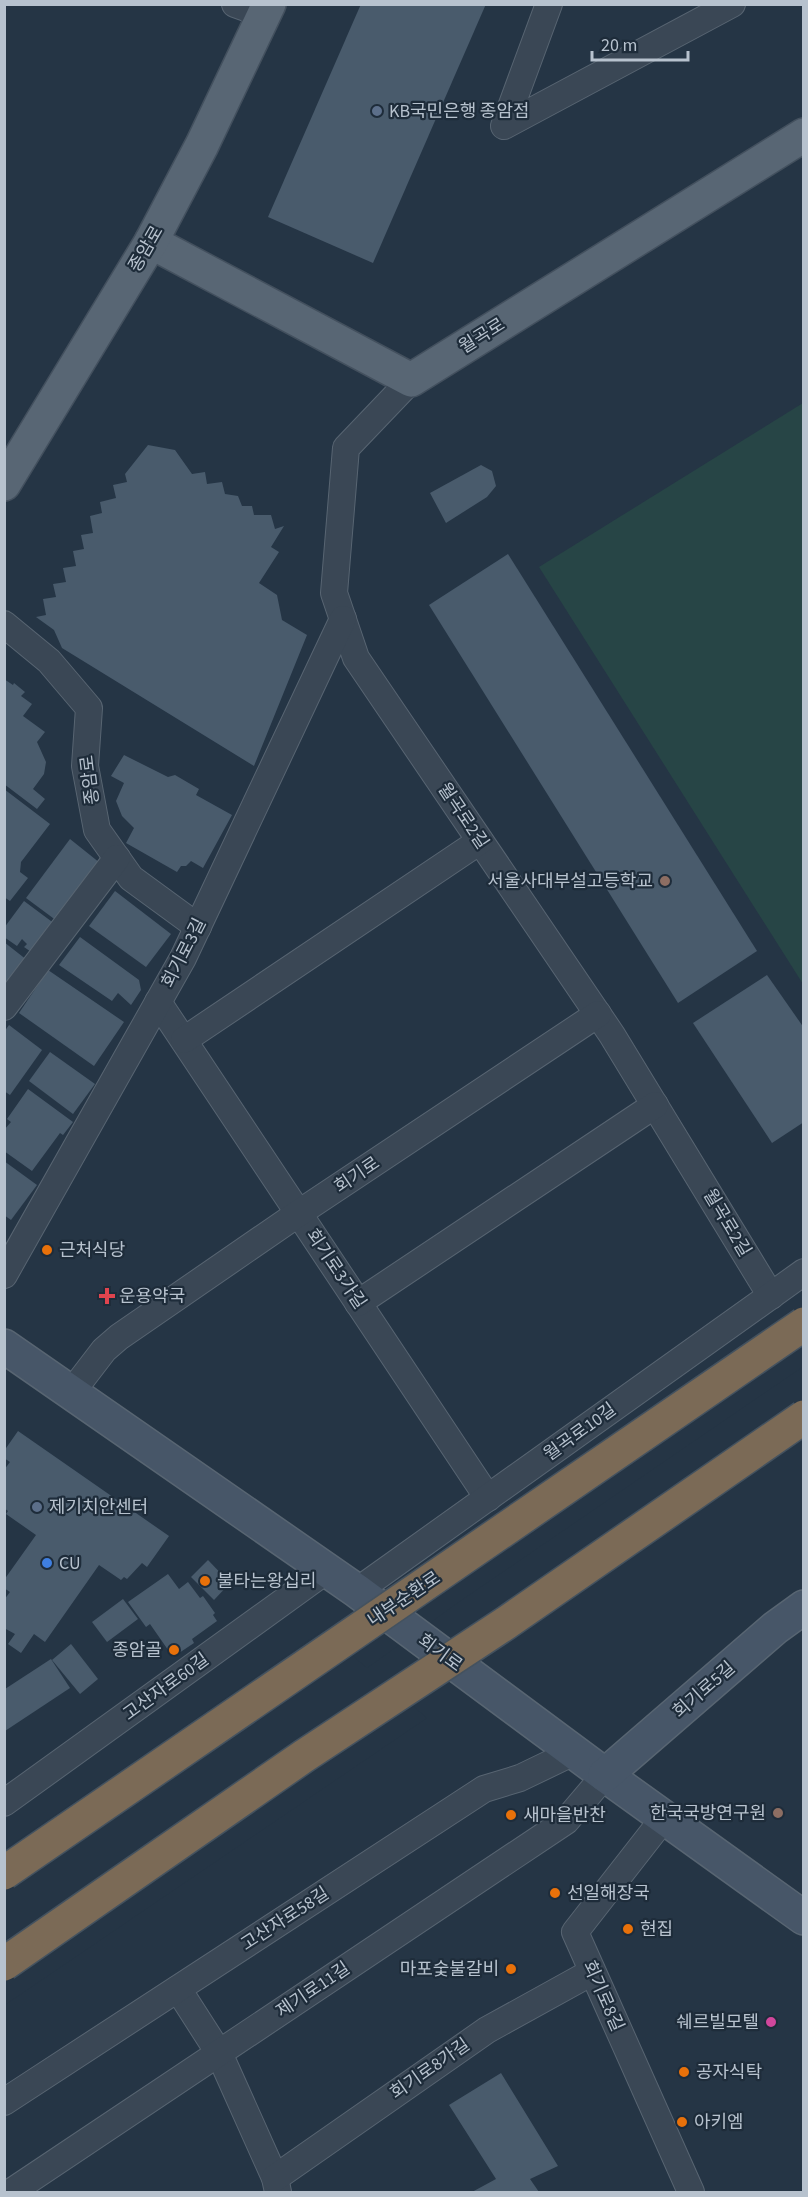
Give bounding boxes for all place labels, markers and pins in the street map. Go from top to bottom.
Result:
place label: KB국민은행 종암점 [389,99,530,124]
marker: KB국민은행 종암점 [370,104,384,118]
place label: 서울사대부설고등학교 [487,869,653,894]
marker: 서울사대부설고등학교 [658,874,672,888]
place label: 근처식당 [59,1238,125,1263]
marker: 근처식당 [40,1243,54,1257]
place label: 운용약국 [119,1284,185,1309]
marker: 운용약국 [100,1289,114,1303]
place label: 제기치안센터 [49,1495,148,1520]
marker: 제기치안센터 [30,1500,44,1514]
place label: CU [59,1551,81,1576]
marker: CU [40,1556,54,1570]
place label: 불타는왕십리 [217,1569,316,1594]
marker: 불타는왕십리 [198,1574,212,1588]
place label: 종암골 [112,1638,162,1663]
marker: 종암골 [167,1643,181,1657]
place label: 한국국방연구원 [650,1801,766,1826]
place label: 새마을반찬 [523,1803,606,1828]
marker: 한국국방연구원 [771,1806,785,1820]
marker: 새마을반찬 [504,1808,518,1822]
place label: 선일해장국 [567,1881,650,1906]
marker: 선일해장국 [548,1886,562,1900]
place label: 현집 [640,1917,673,1942]
marker: 현집 [621,1922,635,1936]
place label: 마포숯불갈비 [400,1957,499,1982]
marker: 마포숯불갈비 [504,1962,518,1976]
place label: 쉐르빌모텔 [676,2010,759,2035]
marker: 쉐르빌모텔 [764,2015,778,2029]
place label: 공자식탁 [696,2060,762,2085]
marker: 공자식탁 [677,2065,691,2079]
place label: 아키엠 [694,2110,744,2135]
marker: 아키엠 [675,2115,689,2129]

